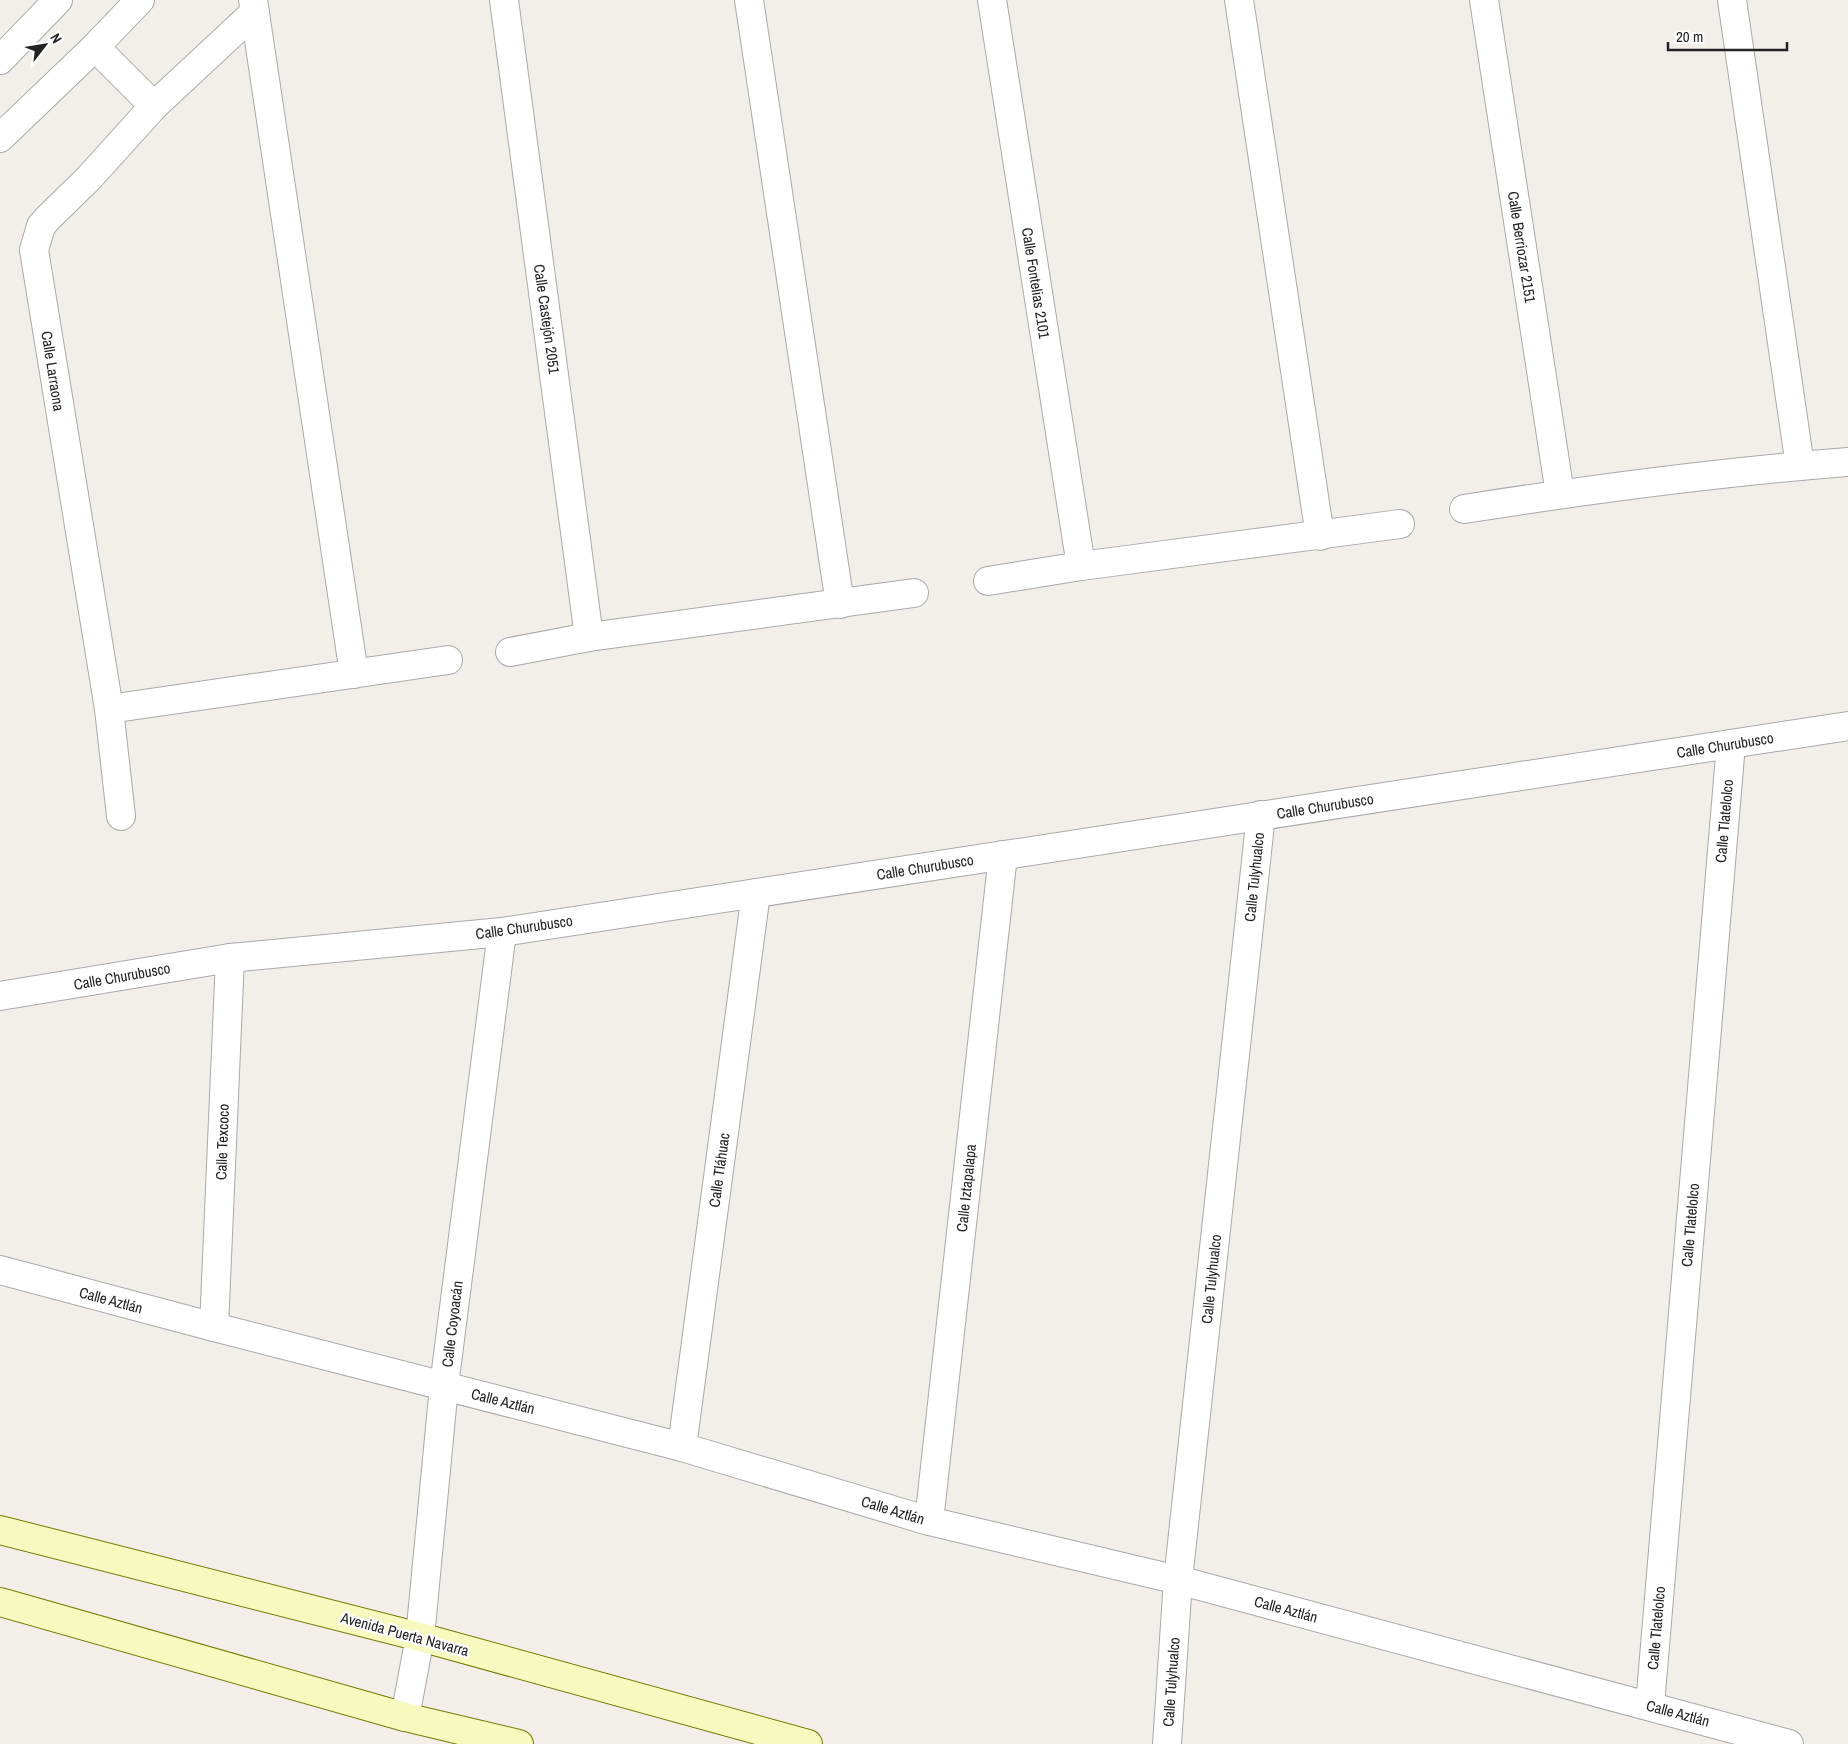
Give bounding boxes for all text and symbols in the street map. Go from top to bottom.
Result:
north arrow [20,20,70,70]
scale bar [1668,20,1787,52]
text: 20 m [1676,26,1703,47]
text: N [46,30,66,46]
street label: Calle Berriozar 2151 [1503,190,1541,305]
street label: Calle Fontelias 2101 [1017,226,1055,340]
street label: Calle Castejón 2051 [529,263,565,375]
street label: Calle Larraona [36,330,70,413]
street label: Calle Churubusco [1675,727,1775,763]
street label: Calle Tlatelolco [1710,778,1738,864]
street label: Calle Churubusco [1275,788,1375,824]
street label: Calle Tulyhualco [1239,831,1269,923]
street label: Calle Churubusco [875,849,975,885]
street label: Calle Churubusco [474,910,574,944]
street label: Calle Churubusco [72,957,172,995]
street label: Calle Texcoco [210,1103,234,1181]
street label: Calle Tláhuac [703,1131,735,1209]
street label: Calle Iztapalapa [951,1143,981,1233]
street label: Calle Tlatelolco [1676,1182,1704,1268]
street label: Calle Tulyhualco [1196,1233,1226,1325]
street label: Calle Coyoacán [436,1280,468,1368]
street label: Calle Aztlán [77,1281,145,1319]
street label: Calle Aztlán [469,1383,537,1419]
street label: Calle Aztlán [859,1490,927,1530]
street label: Calle Tlatelolco [1642,1585,1670,1671]
street label: Calle Aztlán [1252,1590,1320,1628]
street label: Avenida Puerta Navarra [338,1607,471,1661]
street label: Calle Tulyhualco [1157,1636,1185,1727]
street label: Calle Aztlán [1644,1694,1712,1732]

